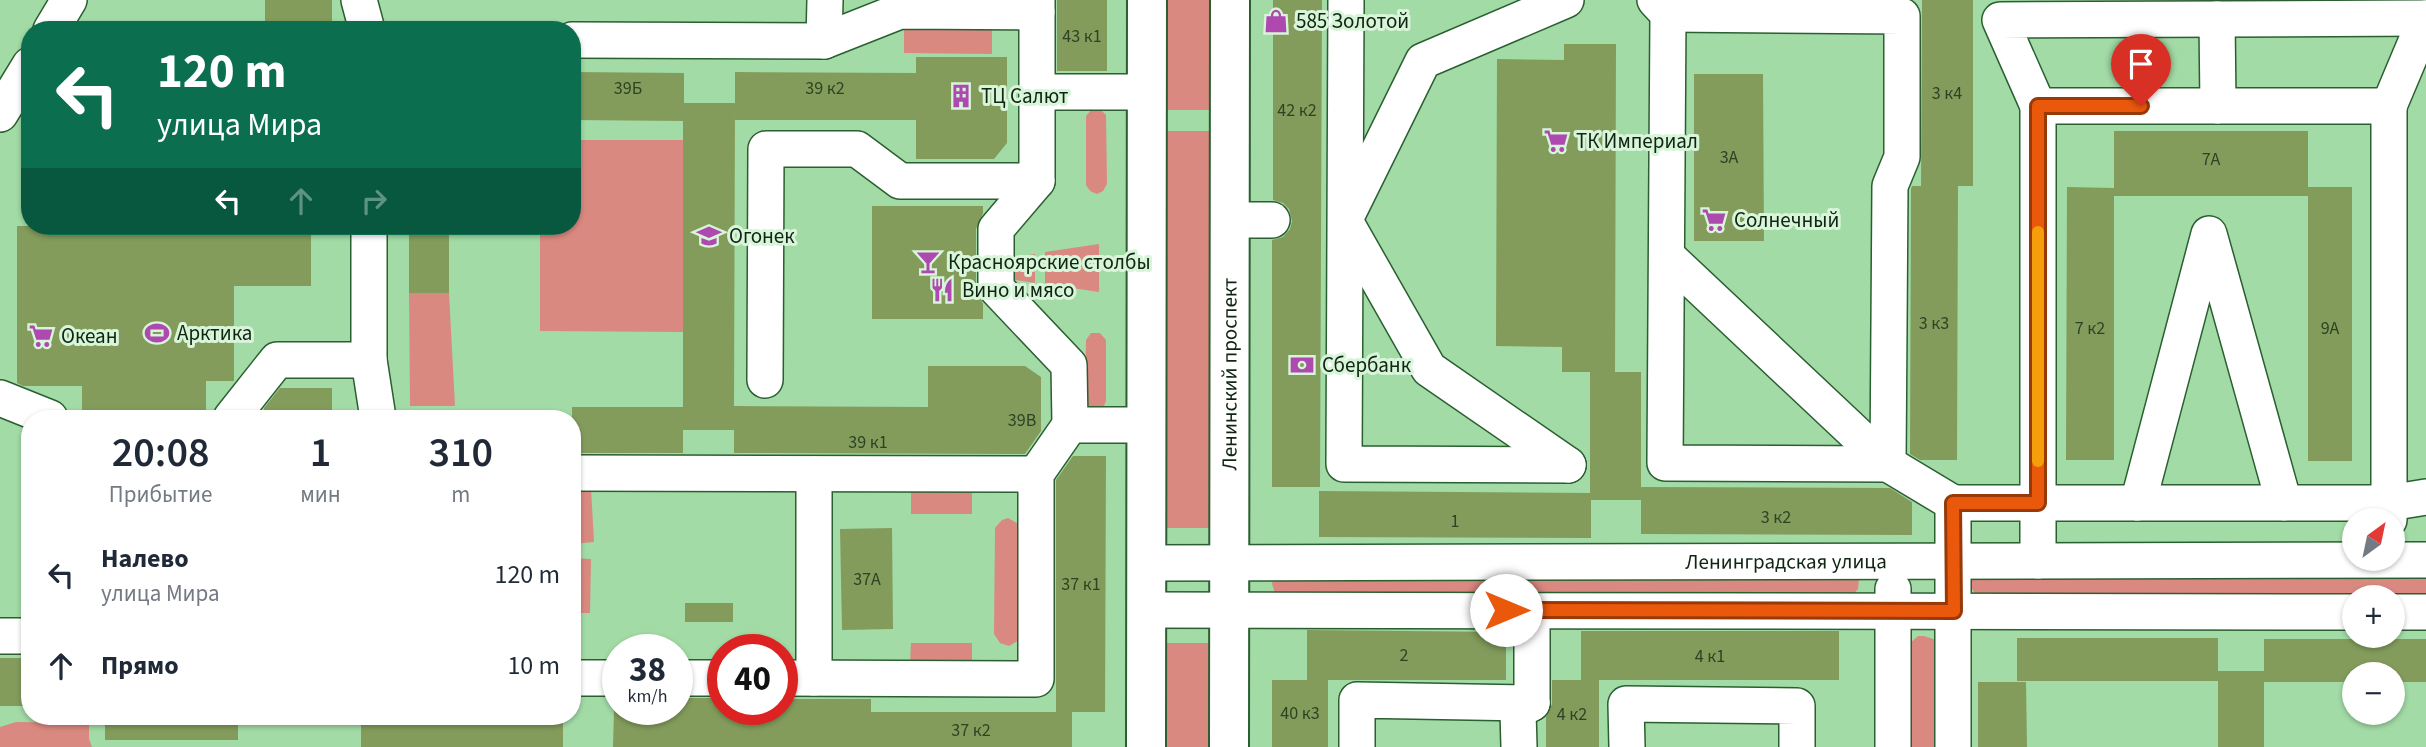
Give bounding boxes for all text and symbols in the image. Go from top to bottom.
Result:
place label: 585 Золотой [1296,6,1409,36]
shop icon: 585 Золотой [1262,7,1290,35]
house number: 43 к1 [1062,24,1102,49]
pin [2111,34,2171,106]
text: 120 m [157,37,286,107]
icon: arrive [2122,45,2160,83]
icon: left [42,49,133,140]
house number: 39Б [614,76,642,101]
house number: 39 к2 [805,76,845,101]
place label: ТЦ Салют [981,81,1069,111]
house number: 3 к4 [1932,81,1962,106]
building icon: ТЦ Салют [947,82,975,110]
house number: 42 к2 [1277,98,1317,123]
text: улица Мира [157,102,322,148]
place label: ТК Империал [1576,126,1698,156]
supermarket icon: ТК Империал [1542,127,1570,155]
house number: 3А [1720,145,1739,170]
house number: 7А [2202,147,2221,172]
icon: left [209,182,247,220]
icon: ahead [282,182,320,220]
icon: right [355,182,393,220]
place label: Солнечный [1734,205,1839,235]
supermarket icon: Солнечный [1700,206,1728,234]
place label: Огонек [729,221,795,251]
school or university icon: Огонек [695,222,723,250]
place label: Красноярские столбы [948,247,1151,277]
bar icon: Красноярские столбы [914,248,942,276]
place label: Вино и мясо [962,275,1074,305]
restaurant icon: Вино и мясо [928,276,956,304]
street label: Ленинский проспект [1214,277,1245,471]
house number: 3 к3 [1919,311,1949,336]
house number: 7 к2 [2075,316,2105,341]
house number: 9А [2321,316,2340,341]
place label: Арктика [177,318,252,348]
sports icon: Арктика [143,319,171,347]
place label: Океан [61,321,118,351]
supermarket icon: Океан [27,322,55,350]
place label: Сбербанк [1322,350,1412,380]
bank icon: Сбербанк [1288,351,1316,379]
house number: 39В [1008,408,1036,433]
text: 20:08 [112,423,209,483]
text: 1 [310,423,331,483]
text: 310 [429,423,493,483]
house number: 39 к1 [848,430,888,455]
text: Прибытие [109,478,212,511]
text: мин [300,478,341,511]
text: m [451,478,470,511]
house number: 3 к2 [1761,505,1791,530]
north arrow [2342,508,2404,570]
map controls [2342,508,2405,725]
house number: 1 [1451,509,1459,534]
text: Налево [101,540,189,577]
street label: Ленинградская улица [1685,546,1887,577]
icon: left [42,556,80,594]
text: 120 m [494,556,560,593]
house number: 37А [853,567,881,592]
house number: 37 к1 [1061,572,1101,597]
position arrow [1469,573,1543,647]
text: улица Мира [101,577,220,610]
button: + [2342,585,2405,648]
speed limit sign: 40 [707,634,798,725]
house number: 2 [1400,643,1409,668]
house number: 4 к1 [1695,644,1725,669]
text: 38 [629,645,666,695]
icon: ahead [42,647,80,685]
text: Прямо [101,647,179,684]
text: 10 m [507,647,560,684]
button: − [2342,662,2405,725]
text: km/h [628,684,667,709]
house number: 40 к3 [1280,701,1320,726]
house number: 4 к2 [1557,702,1587,727]
house number: 37 к2 [951,718,991,743]

